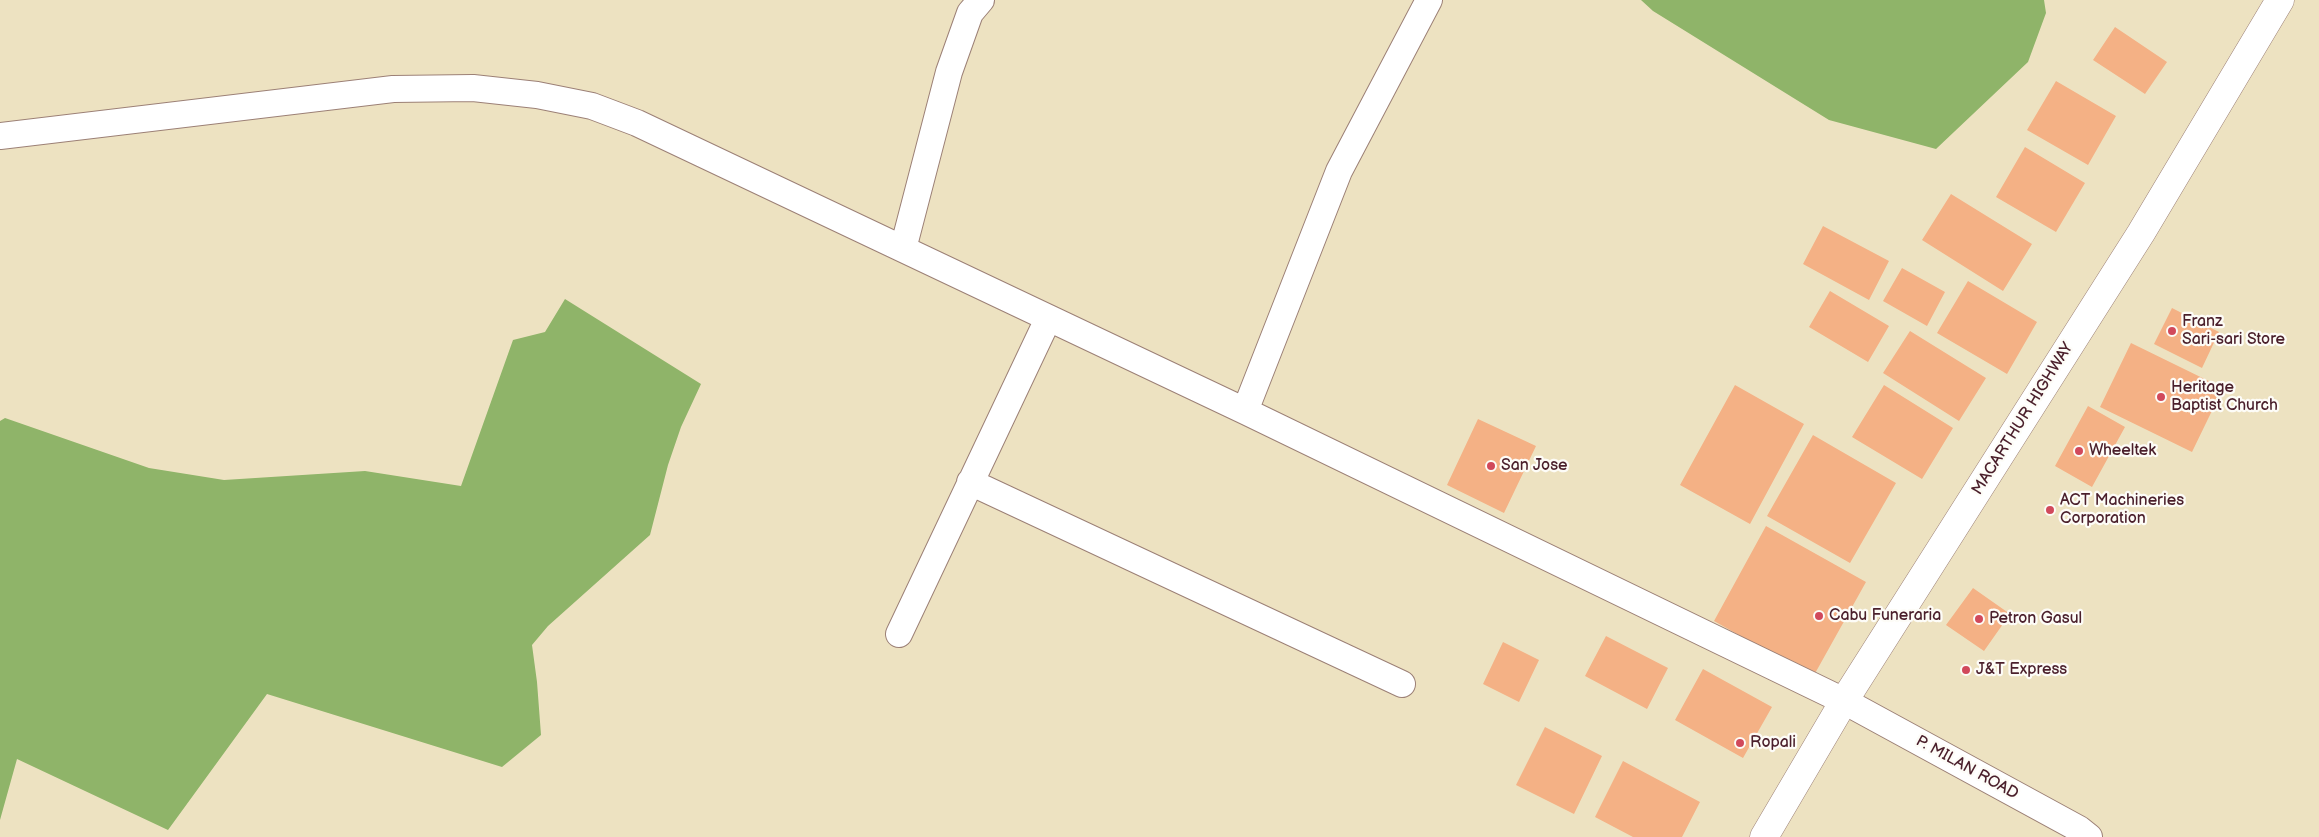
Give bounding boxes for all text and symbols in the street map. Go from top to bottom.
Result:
place label: Franz Sari-sari Store [2182,312,2285,350]
marker: Franz Sari-sari Store [2166,325,2178,337]
street label: MACARTHUR HIGHWAY [1968,339,2078,499]
place label: Heritage Baptist Church [2171,378,2278,416]
marker: Heritage Baptist Church [2155,391,2167,403]
place label: Wheeltek [2089,441,2156,461]
marker: Wheeltek [2073,445,2085,457]
place label: San Jose [1501,456,1568,476]
marker: San Jose [1485,460,1497,472]
place label: ACT Machineries Corporation [2060,491,2184,529]
marker: ACT Machineries Corporation [2044,504,2056,516]
place label: Cabu Funeraria [1829,606,1941,626]
place label: Petron Gasul [1989,609,2082,629]
marker: Cabu Funeraria [1813,610,1825,622]
marker: Petron Gasul [1973,613,1985,625]
place label: J&T Express [1976,660,2067,680]
marker: J&T Express [1960,664,1972,676]
street label: P. MILAN ROAD [1912,732,2022,804]
place label: Ropali [1750,733,1796,753]
marker: Ropali [1734,737,1746,749]

